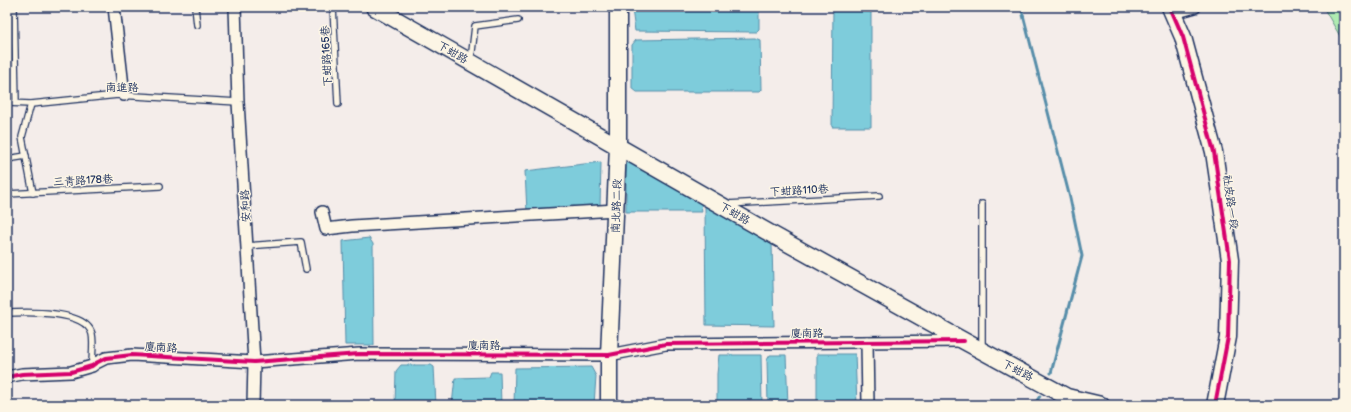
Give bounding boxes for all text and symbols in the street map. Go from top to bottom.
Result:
street label: 下蚶路165巷 [318,25,335,87]
street label: 下蚶路 [435,39,470,66]
street label: 南進路 [106,81,139,94]
street label: 三青路178巷 [53,172,113,189]
street label: 社皮路一段 [1220,174,1241,230]
street label: 南北路二段 [609,178,624,234]
street label: 下蚶路110巷 [769,182,829,199]
street label: 安和路 [238,189,253,223]
street label: 下蚶路 [717,200,752,227]
street label: 廈南路 [790,327,824,340]
street label: 廈南路 [468,339,501,352]
street label: 廈南路 [144,340,178,355]
street label: 下蚶路 [1000,357,1035,384]

